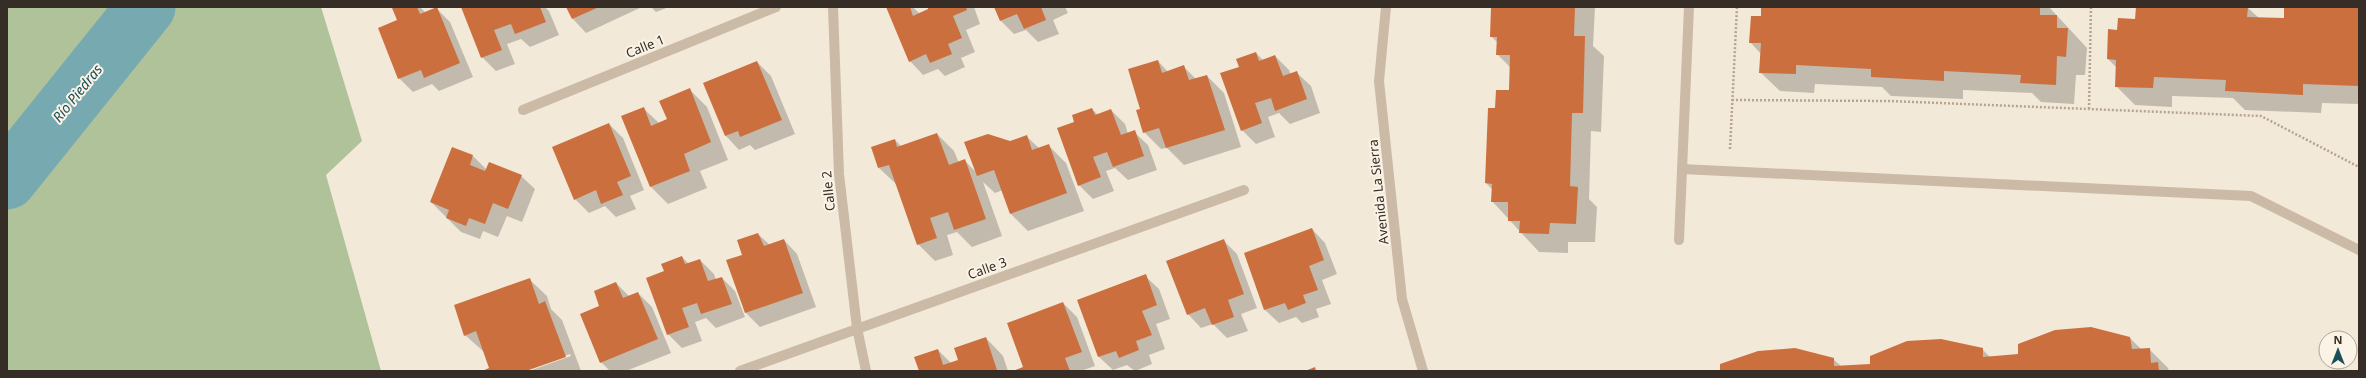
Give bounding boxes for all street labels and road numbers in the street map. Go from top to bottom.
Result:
street label: Calle 1 [623,30,667,62]
street label: Avenida La Sierra [1364,139,1392,245]
street label: Calle 2 [817,170,839,212]
street label: Calle 3 [965,253,1009,283]

